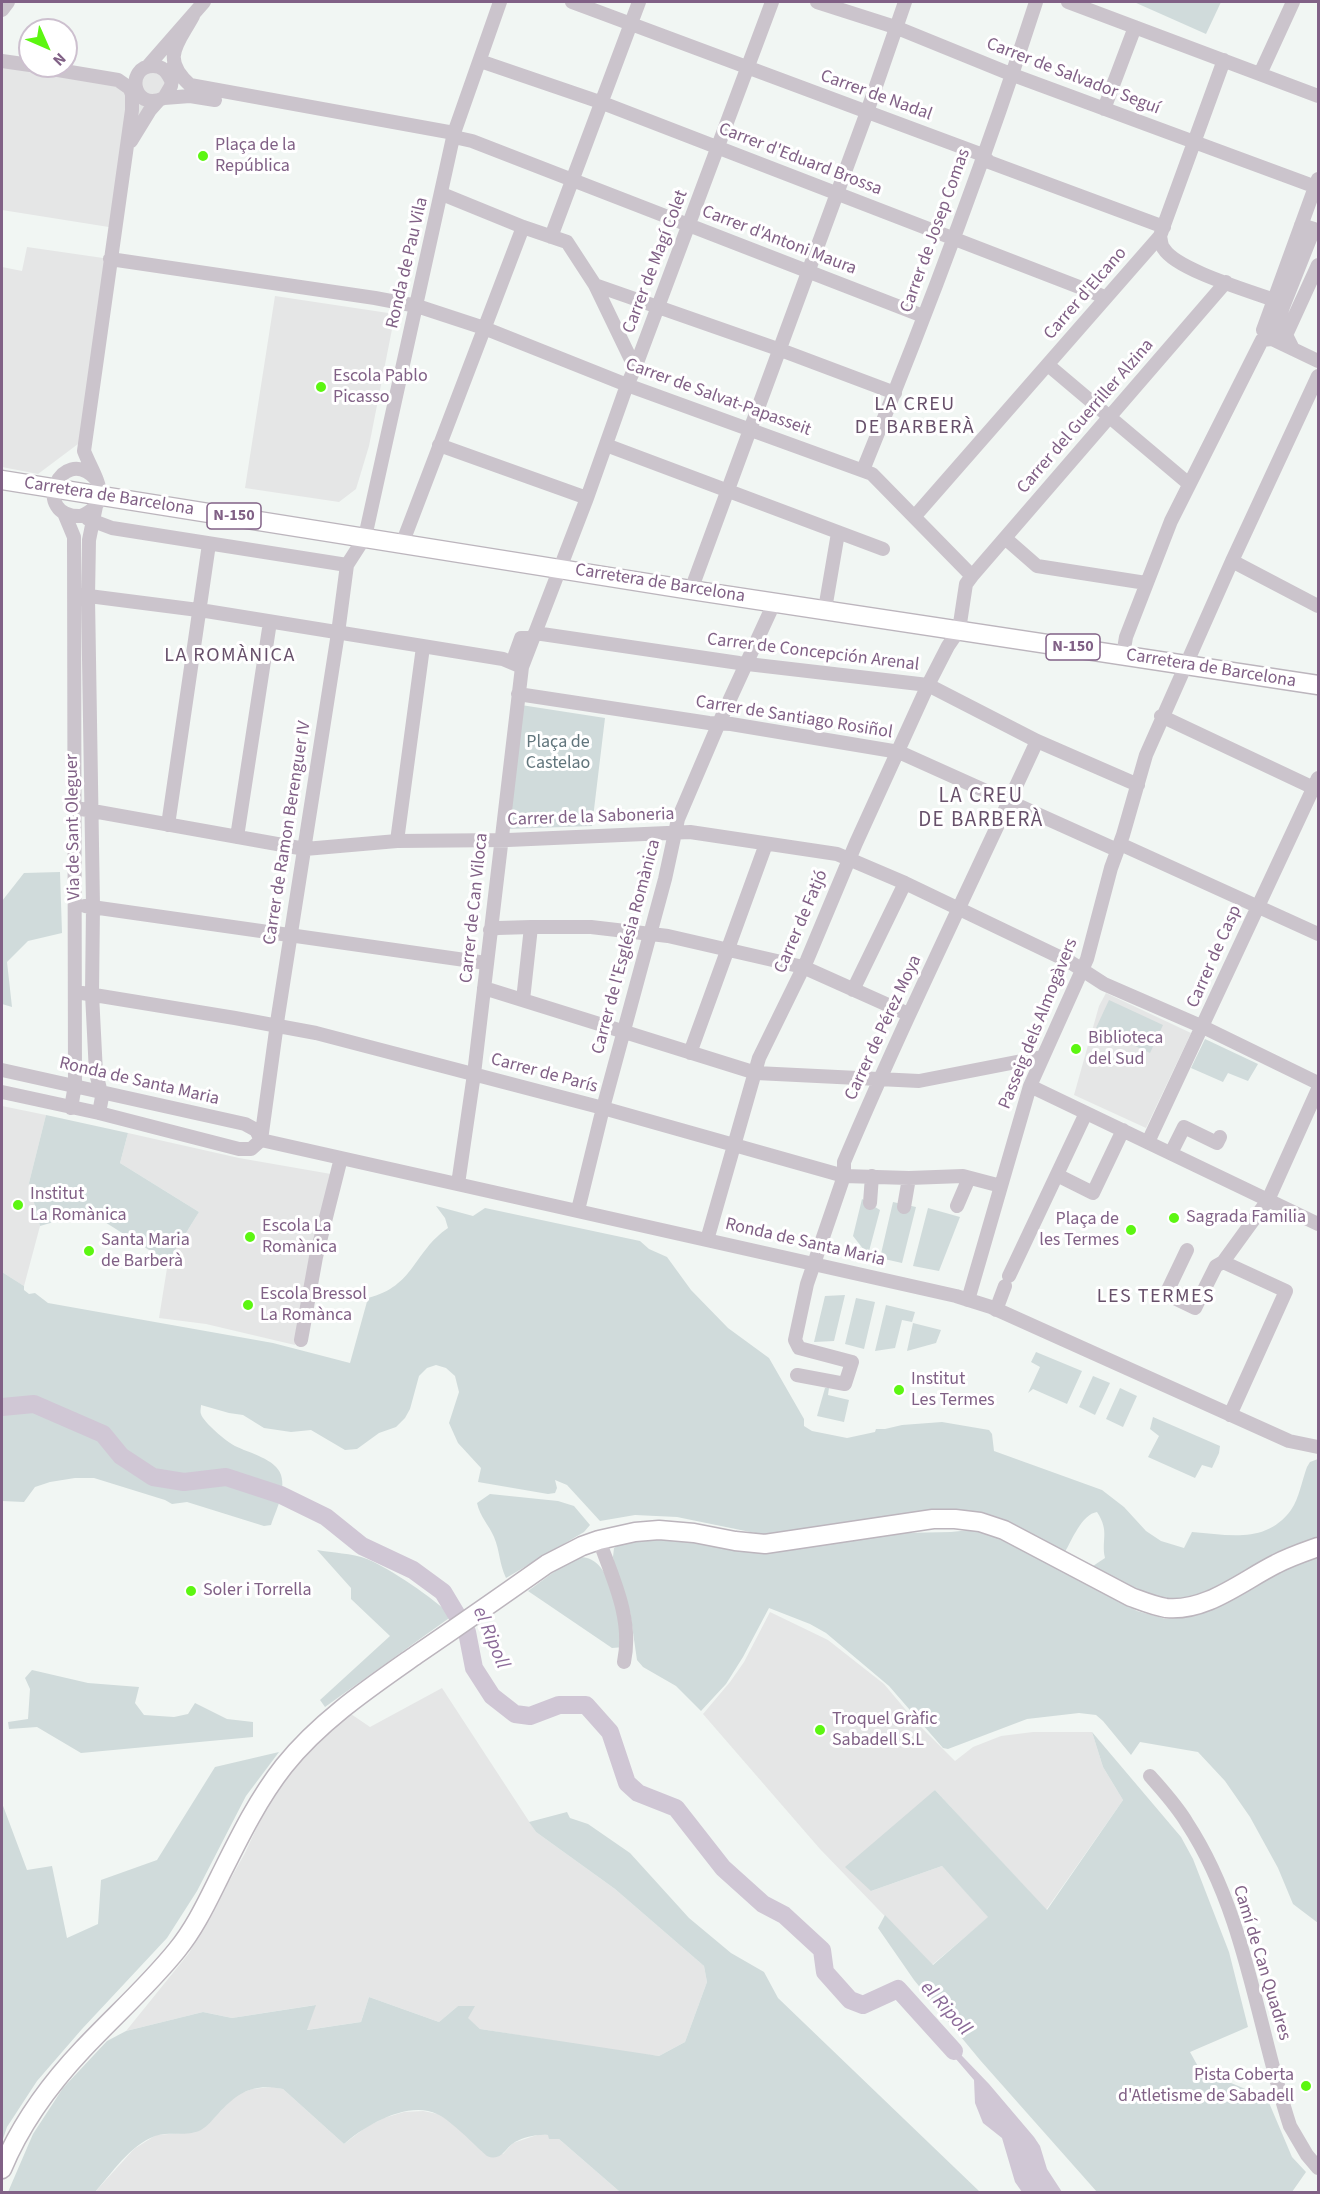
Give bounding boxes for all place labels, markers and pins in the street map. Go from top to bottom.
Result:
place label: Plaça de la República [215,135,296,178]
marker: Plaça de la República [196,149,210,163]
place label: Escola Pablo Picasso [333,366,428,409]
marker: Escola Pablo Picasso [314,380,328,394]
place label: Biblioteca del Sud [1088,1028,1163,1070]
marker: Biblioteca del Sud [1069,1042,1083,1056]
place label: Institut La Romànica [30,1184,127,1226]
marker: Institut La Romànica [11,1198,25,1212]
place label: Sagrada Familia [1186,1207,1306,1229]
place label: Plaça de les Termes [1039,1209,1119,1252]
marker: Sagrada Familia [1167,1211,1181,1225]
place label: Escola La Romànica [262,1216,337,1258]
marker: Plaça de les Termes [1124,1223,1138,1237]
place label: Santa Maria de Barberà [101,1230,190,1272]
marker: Escola La Romànica [243,1230,257,1244]
marker: Santa Maria de Barberà [82,1244,96,1258]
place label: Escola Bressol La Romànca [260,1284,367,1326]
marker: Escola Bressol La Romànca [241,1298,255,1312]
place label: Institut Les Termes [911,1369,995,1412]
marker: Institut Les Termes [892,1383,906,1397]
place label: Soler i Torrella [203,1580,311,1602]
marker: Soler i Torrella [184,1584,198,1598]
place label: Troquel Gràfic Sabadell S.L [832,1709,937,1752]
marker: Troquel Gràfic Sabadell S.L [813,1723,827,1737]
place label: Pista Coberta d'Atletisme de Sabadell [1118,2065,1294,2108]
marker: Pista Coberta d'Atletisme de Sabadell [1299,2079,1313,2093]

